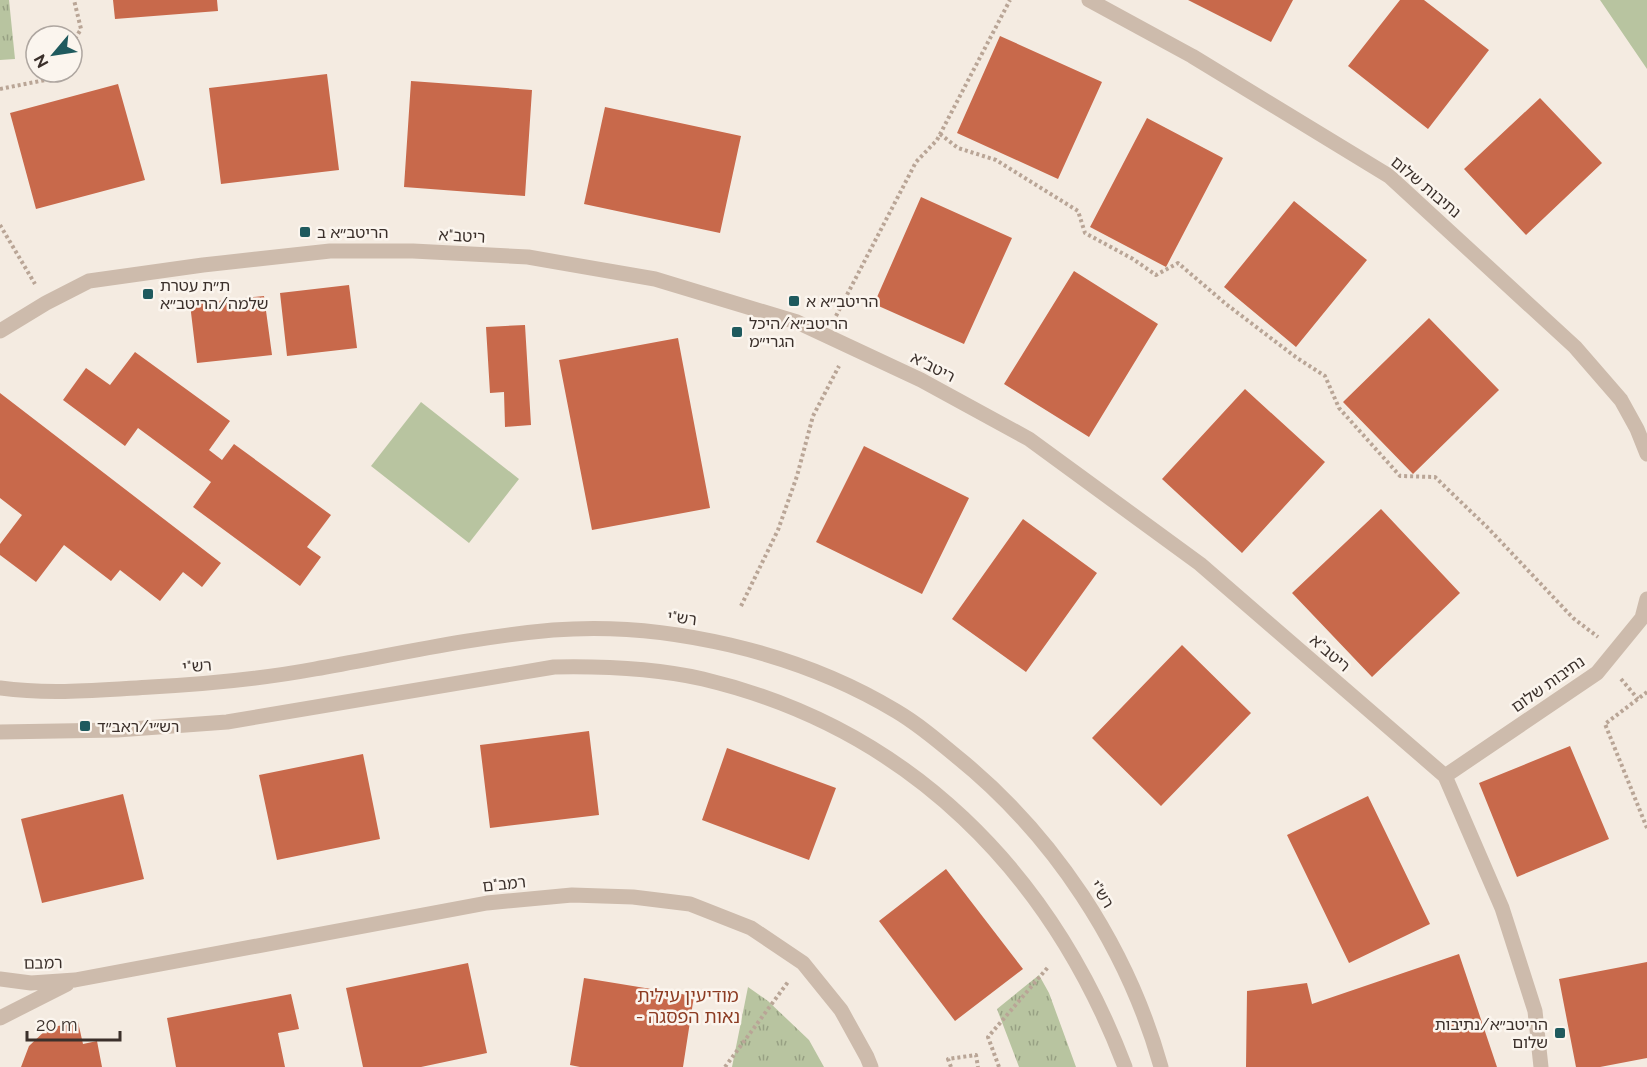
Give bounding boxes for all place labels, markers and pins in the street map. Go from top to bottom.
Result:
place label: הריטב״א ב [317,223,388,242]
marker: הריטב״א ב [298,225,312,239]
place label: ת״ת עטרת שלמה/הריטב״א [160,276,269,313]
marker: ת״ת עטרת שלמה/הריטב״א [141,287,155,301]
place label: הריטב״א א [806,292,878,311]
marker: הריטב״א א [787,294,801,308]
place label: הריטב״א/היכל הגרי״מ [749,314,848,351]
marker: הריטב״א/היכל הגרי״מ [730,325,744,339]
place label: רש״י/ראב״ד [97,717,179,736]
marker: רש״י/ראב״ד [78,719,92,733]
place label: הריטב״א/נתיבות שלום [1435,1015,1548,1052]
marker: הריטב״א/נתיבות שלום [1553,1026,1567,1040]

